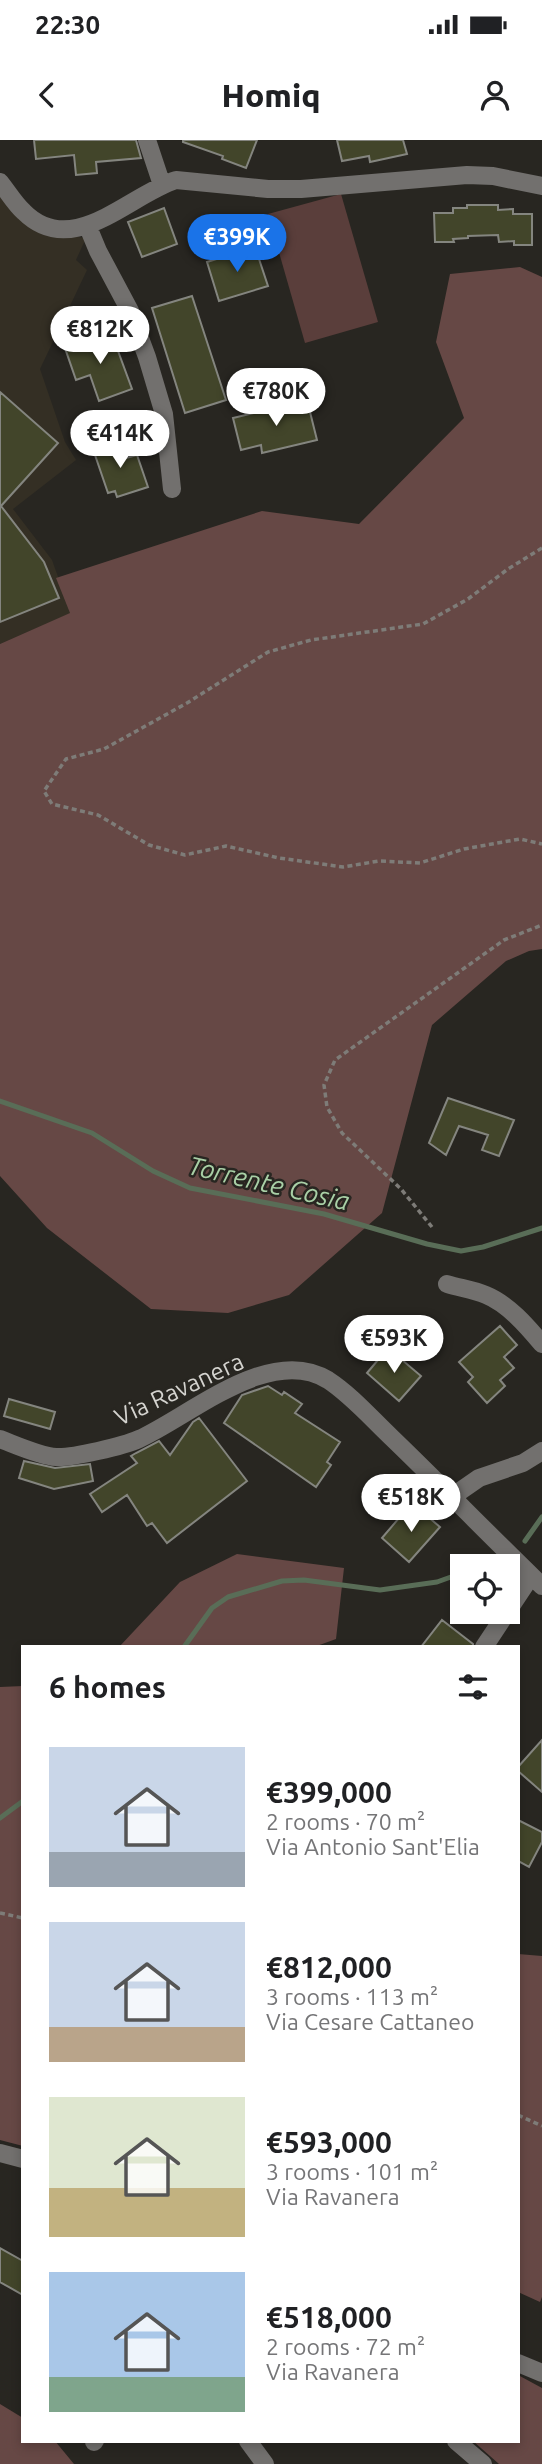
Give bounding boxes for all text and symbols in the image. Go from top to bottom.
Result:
text: 22:30 [35,10,100,39]
icon: back [28,76,66,114]
icon: person [476,76,514,114]
text: Homiq [221,77,321,113]
pin: €399K [188,214,286,274]
text: €399K [203,224,271,249]
pin: €812K [51,306,149,366]
text: €812K [66,316,134,341]
pin: €780K [227,369,325,428]
text: €780K [242,378,310,403]
pin: €414K [71,410,169,470]
text: €414K [86,420,154,445]
water label: Torrente Cosia [186,1150,352,1216]
pin: €593K [345,1316,443,1375]
text: €593K [360,1325,428,1350]
street label: Via Ravanera [110,1347,248,1431]
pin: €518K [362,1474,460,1534]
text: €518K [377,1484,445,1509]
map controls [450,1554,520,1624]
button: locate [450,1554,520,1624]
icon: filters [454,1668,492,1706]
text: 6 homes [49,1670,166,1704]
icon: home [105,1775,189,1859]
text: €399,000 [266,1775,392,1809]
text: 2 rooms · 70 m² [266,1809,425,1834]
text: Via Antonio Sant'Elia [266,1834,480,1859]
icon: home [105,1950,189,2034]
text: €812,000 [266,1950,392,1984]
text: 3 rooms · 113 m² [266,1984,438,2009]
text: Via Cesare Cattaneo [266,2009,474,2034]
icon: home [105,2125,189,2209]
text: €593,000 [266,2125,392,2159]
text: 3 rooms · 101 m² [266,2159,438,2184]
text: Via Ravanera [266,2184,399,2209]
icon: home [105,2300,189,2384]
text: €518,000 [266,2300,392,2334]
text: 2 rooms · 72 m² [266,2334,425,2359]
text: Via Ravanera [266,2359,399,2384]

